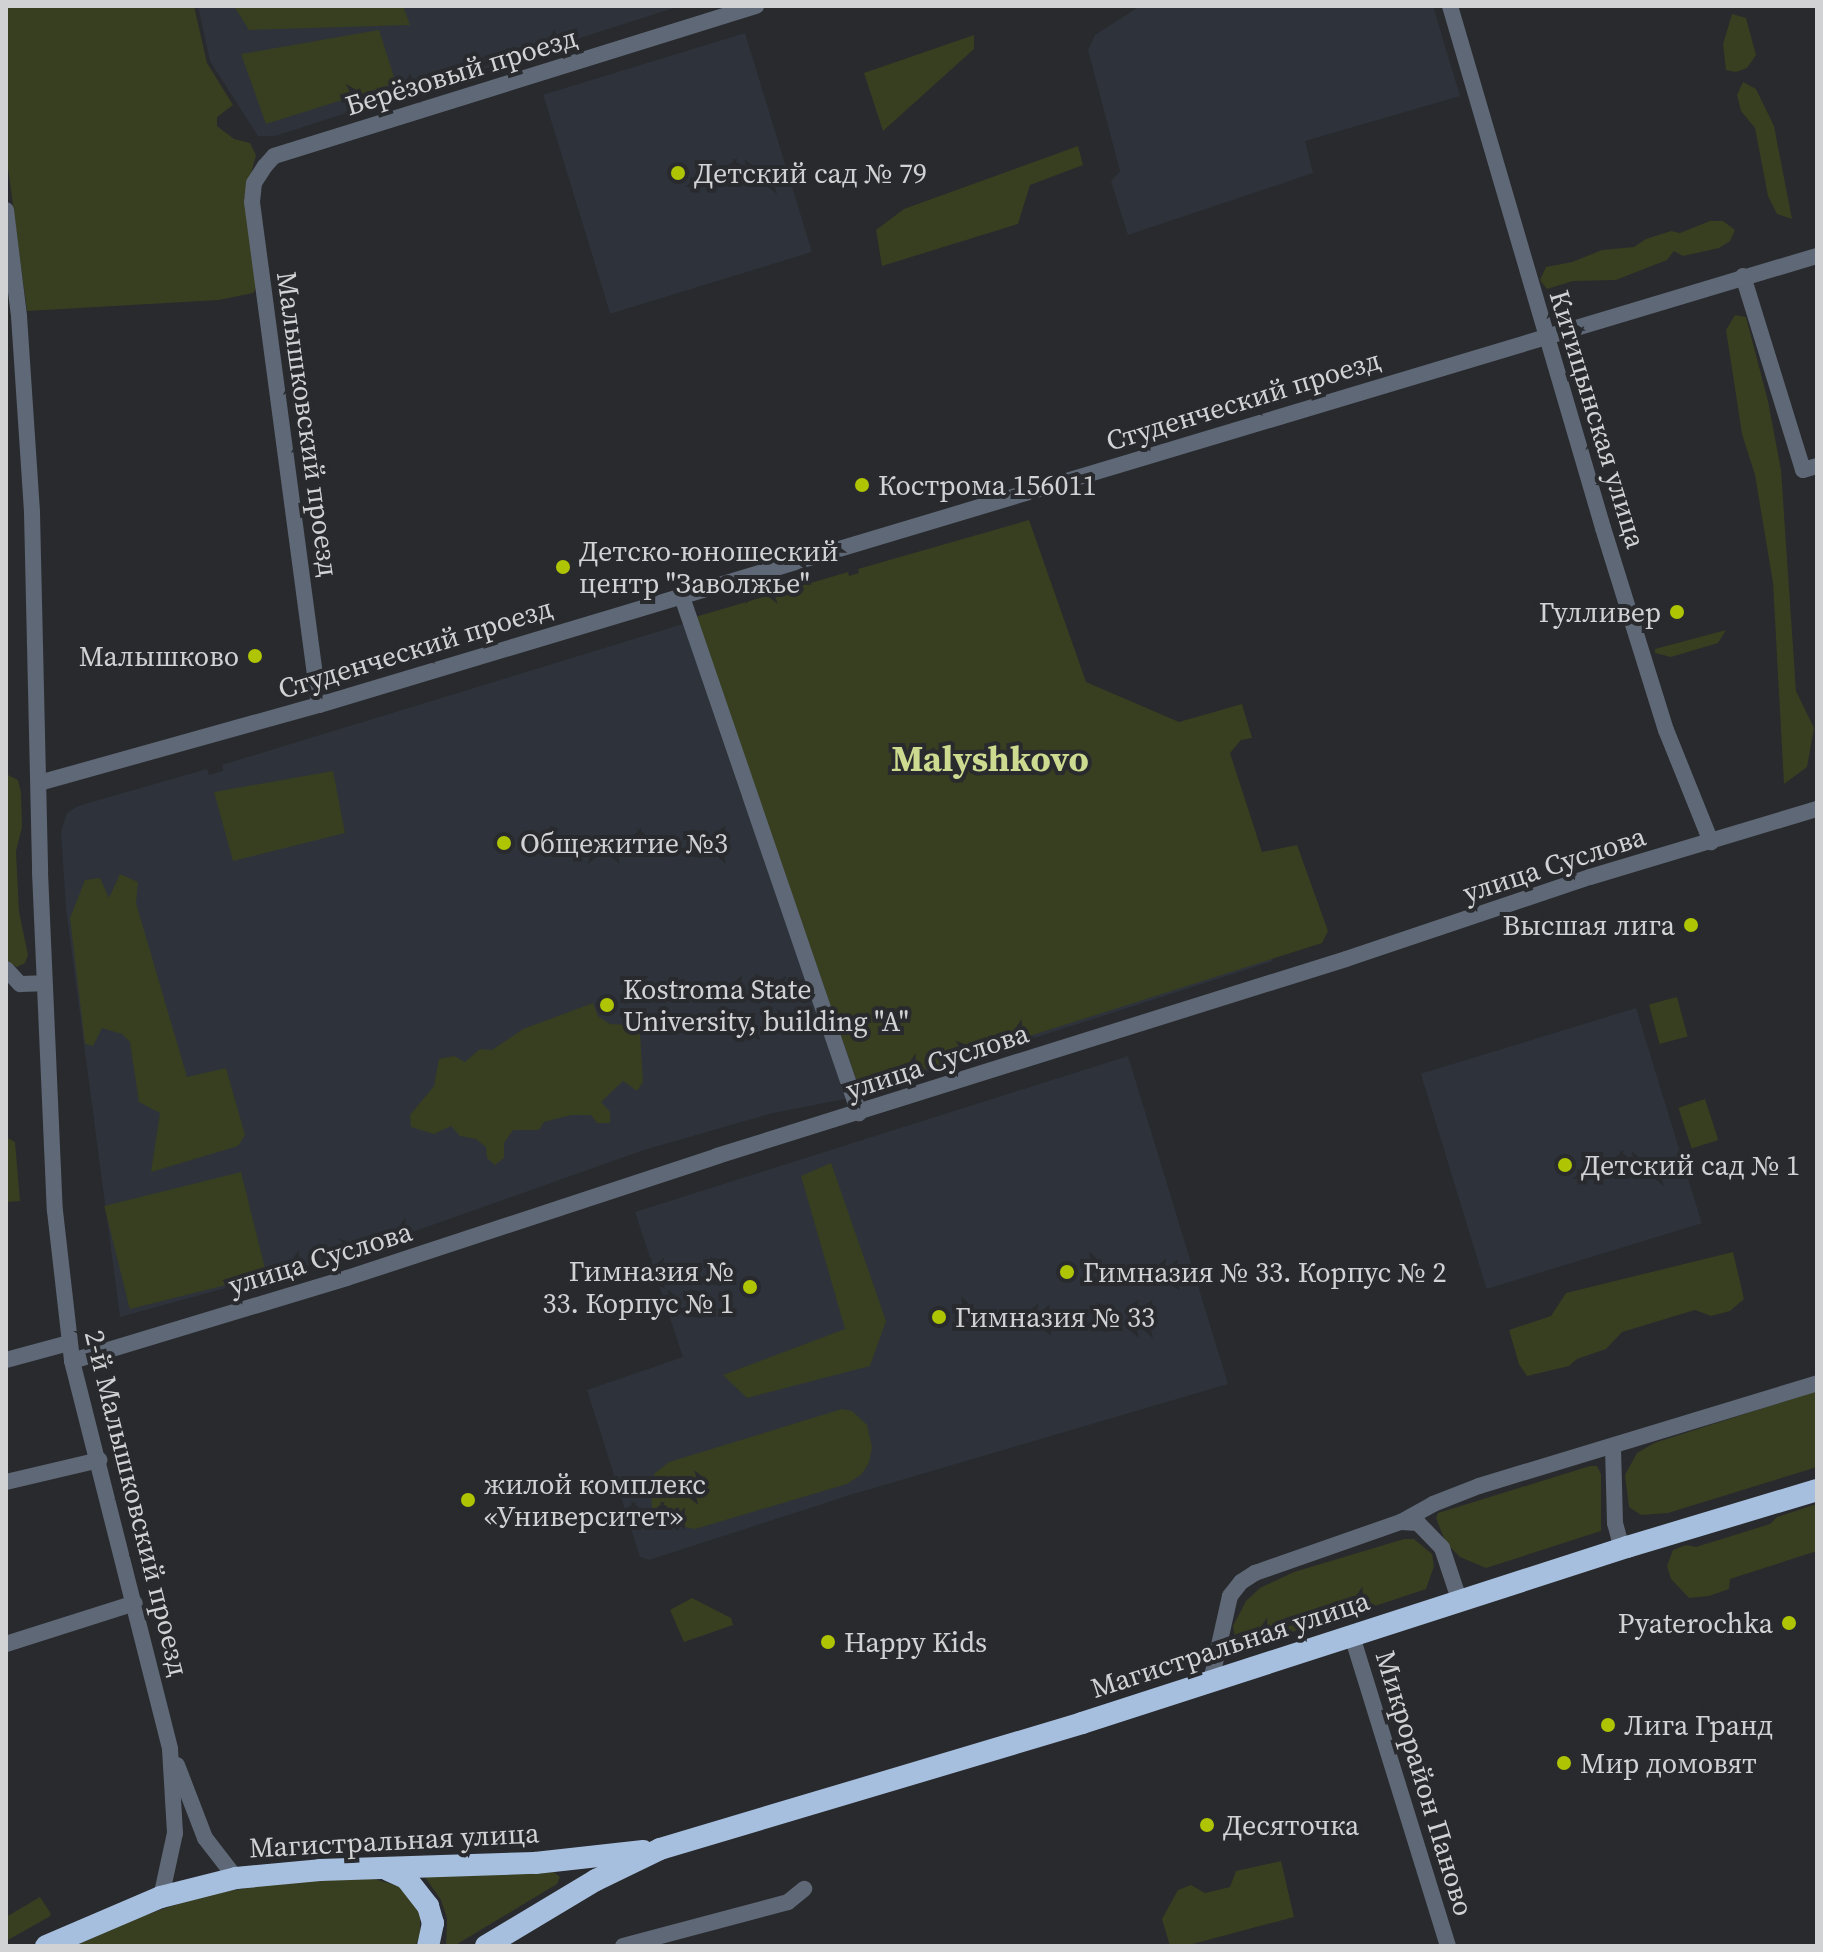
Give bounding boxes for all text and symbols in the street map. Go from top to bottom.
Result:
street label: Берёзовый проезд [341,20,581,122]
place label: Детский сад № 79 [694,156,927,190]
marker: Детский сад № 79 [669,164,687,182]
street label: Малышковский проезд [270,269,346,579]
street label: Китицынская улица [1543,286,1653,552]
street label: Студенческий проезд [1102,342,1384,458]
place label: Кострома 156011 [878,468,1097,502]
marker: Кострома 156011 [853,476,871,494]
place label: Детско-юношеский центр "Заволжье" [579,534,839,600]
marker: Детско-юношеский центр "Заволжье" [554,558,572,576]
street label: Студенческий проезд [274,590,556,706]
place label: Гулливер [1539,595,1661,629]
marker: Гулливер [1668,603,1686,621]
place label: Малышково [79,639,239,673]
marker: Малышково [246,647,264,665]
district label: Malyshkovo [891,737,1089,781]
street label: улица Суслова [1458,819,1650,909]
place label: Общежитие №3 [520,826,728,860]
marker: Общежитие №3 [495,834,513,852]
place label: Высшая лига [1502,908,1675,942]
marker: Высшая лига [1682,916,1700,934]
place label: Kostroma State University, building "A" [623,972,909,1038]
marker: Kostroma State University, building "A" [598,996,616,1014]
street label: улица Суслова [841,1016,1033,1106]
place label: Детский сад № 1 [1581,1148,1800,1182]
marker: Детский сад № 1 [1556,1156,1574,1174]
street label: улица Суслова [224,1214,416,1302]
place label: Гимназия № 33. Корпус № 1 [543,1254,734,1320]
place label: Гимназия № 33. Корпус № 2 [1083,1255,1446,1289]
marker: Гимназия № 33. Корпус № 2 [1058,1263,1076,1281]
marker: Гимназия № 33. Корпус № 1 [741,1278,759,1296]
place label: Гимназия № 33 [955,1300,1155,1334]
marker: Гимназия № 33 [930,1308,948,1326]
street label: 2-й Малышковский проезд [78,1327,196,1679]
place label: жилой комплекс «Университет» [484,1467,706,1533]
marker: жилой комплекс «Университет» [459,1491,477,1509]
street label: Магистральная улица [1087,1583,1373,1705]
place label: Pyaterochka [1618,1606,1773,1640]
marker: Pyaterochka [1780,1614,1798,1632]
place label: Happy Kids [844,1625,987,1659]
marker: Happy Kids [819,1633,837,1651]
street label: Микрорайон Паново [1369,1646,1481,1920]
place label: Лига Гранд [1624,1708,1773,1742]
marker: Лига Гранд [1599,1716,1617,1734]
place label: Мир домовят [1580,1746,1757,1780]
marker: Мир домовят [1555,1754,1573,1772]
place label: Десяточка [1223,1808,1359,1842]
street label: Магистральная улица [248,1816,540,1864]
marker: Десяточка [1198,1816,1216,1834]

